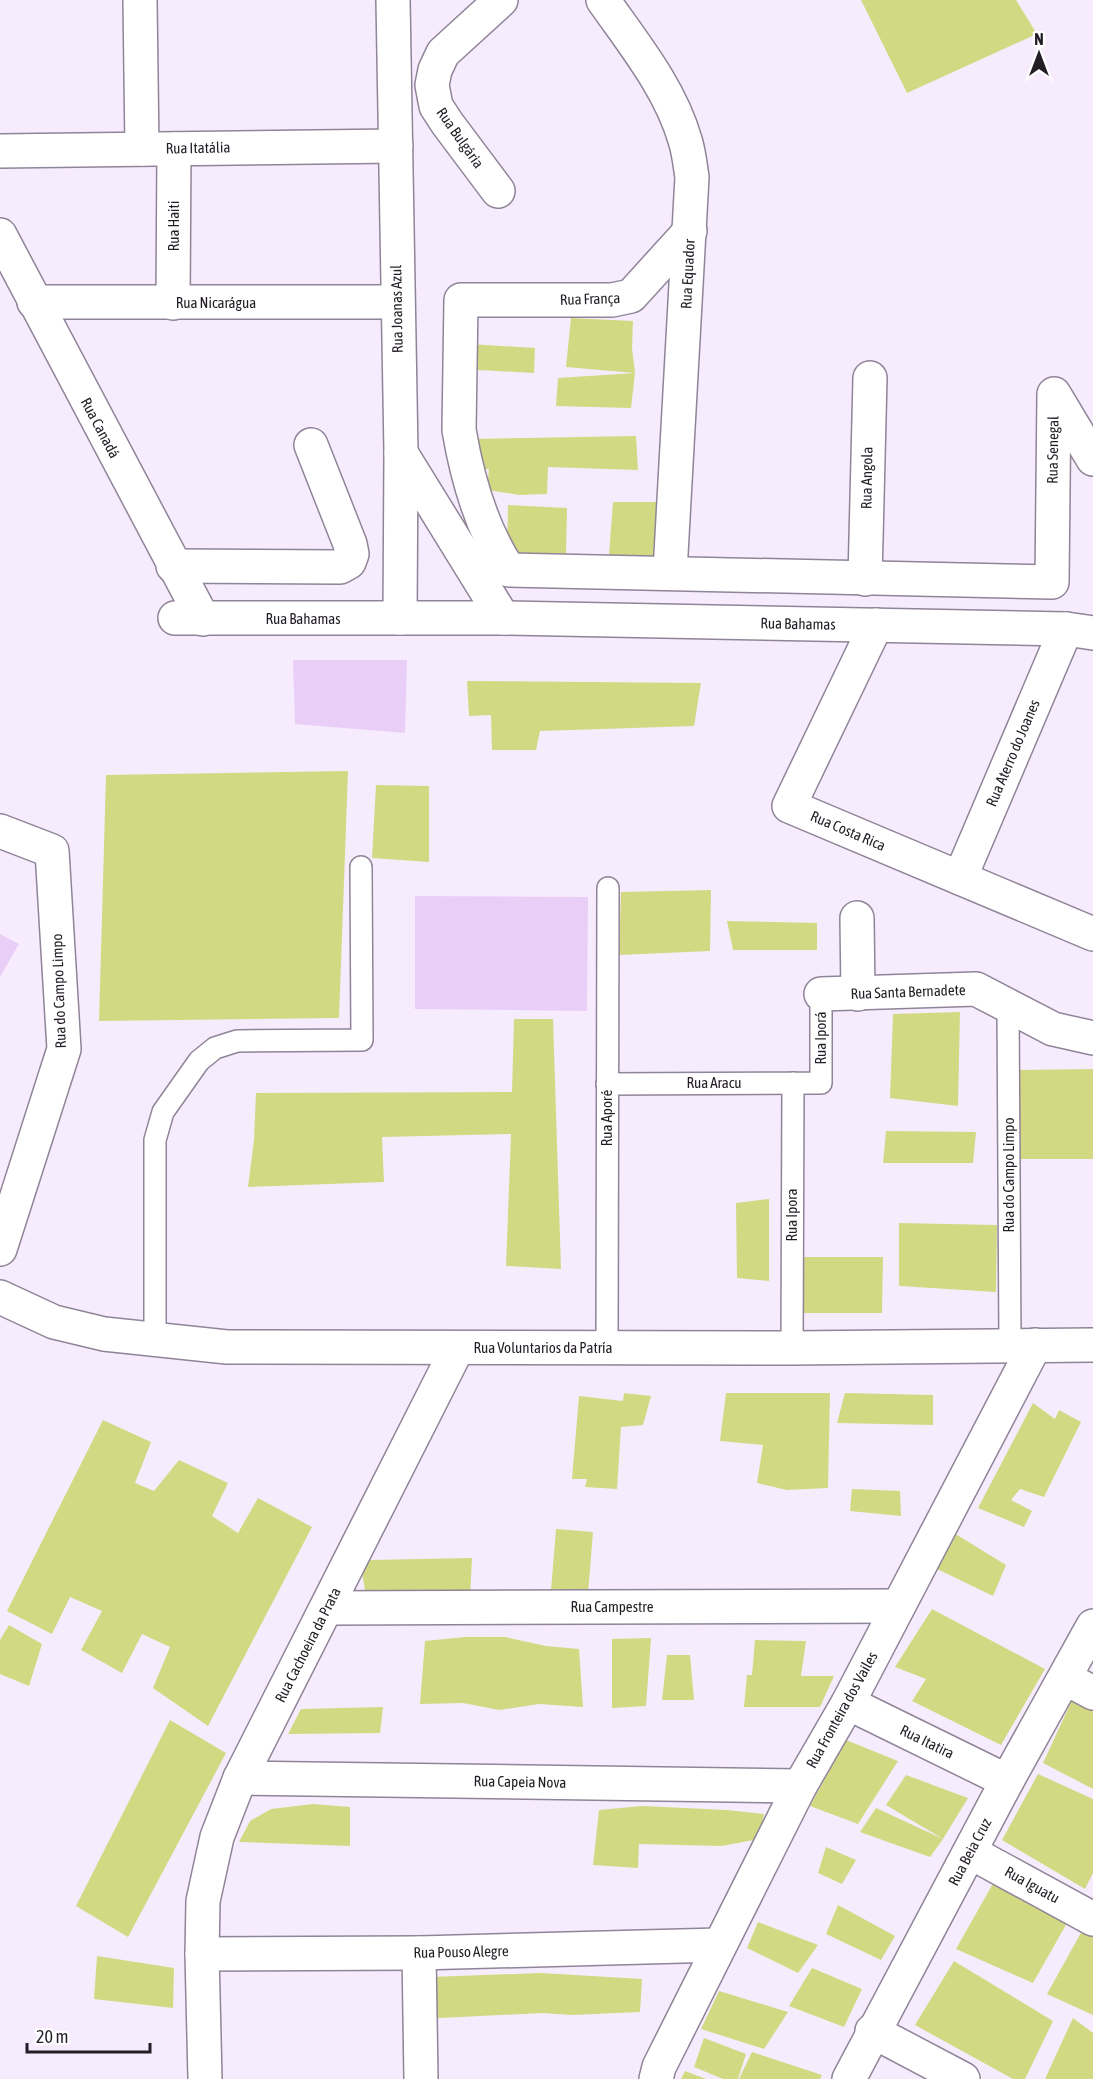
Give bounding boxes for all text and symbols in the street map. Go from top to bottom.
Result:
north arrow [1009,24,1069,84]
text: N [1034,30,1044,48]
street label: Rua Bulgária [433,104,487,171]
street label: Rua Itatália [166,138,230,157]
street label: Rua Haiti [165,201,182,251]
street label: Rua Equador [677,238,698,309]
street label: Rua Joanas Azul [387,265,406,353]
street label: Rua França [559,289,620,308]
street label: Rua Nicarágua [176,294,256,311]
street label: Rua Canadá [77,395,123,461]
street label: Rua Senegal [1043,416,1062,484]
street label: Rua Angola [857,447,876,509]
street label: Rua Bahamas [265,610,341,627]
street label: Rua Bahamas [760,614,836,633]
street label: Rua Aterro do Joanes [982,697,1043,809]
street label: Rua Costa Rica [808,807,888,854]
street label: Rua do Campo Limpo [48,933,69,1049]
street label: Rua Santa Bernadete [850,981,966,1002]
street label: Rua Iporá [812,1012,829,1064]
street label: Rua Aracu [686,1074,742,1091]
street label: Rua Aporé [598,1090,615,1146]
street label: Rua do Campo Limpo [1000,1118,1017,1232]
street label: Rua Ipora [783,1189,800,1241]
street label: Rua Voluntarios da Patría [473,1339,613,1356]
street label: Rua Cachoeira da Prata [271,1584,344,1705]
street label: Rua Campestre [570,1598,654,1615]
street label: Rua Fronteira dos Vailes [802,1649,881,1771]
street label: Rua Itatira [898,1721,957,1762]
street label: Rua Capeia Nova [474,1772,567,1791]
street label: Rua Beia Cruz [945,1815,995,1888]
street label: Rua Iguatu [1002,1863,1063,1907]
street label: Rua Pouso Alegre [413,1942,509,1961]
scale bar [27,2016,150,2054]
text: 20 m [36,2026,68,2047]

